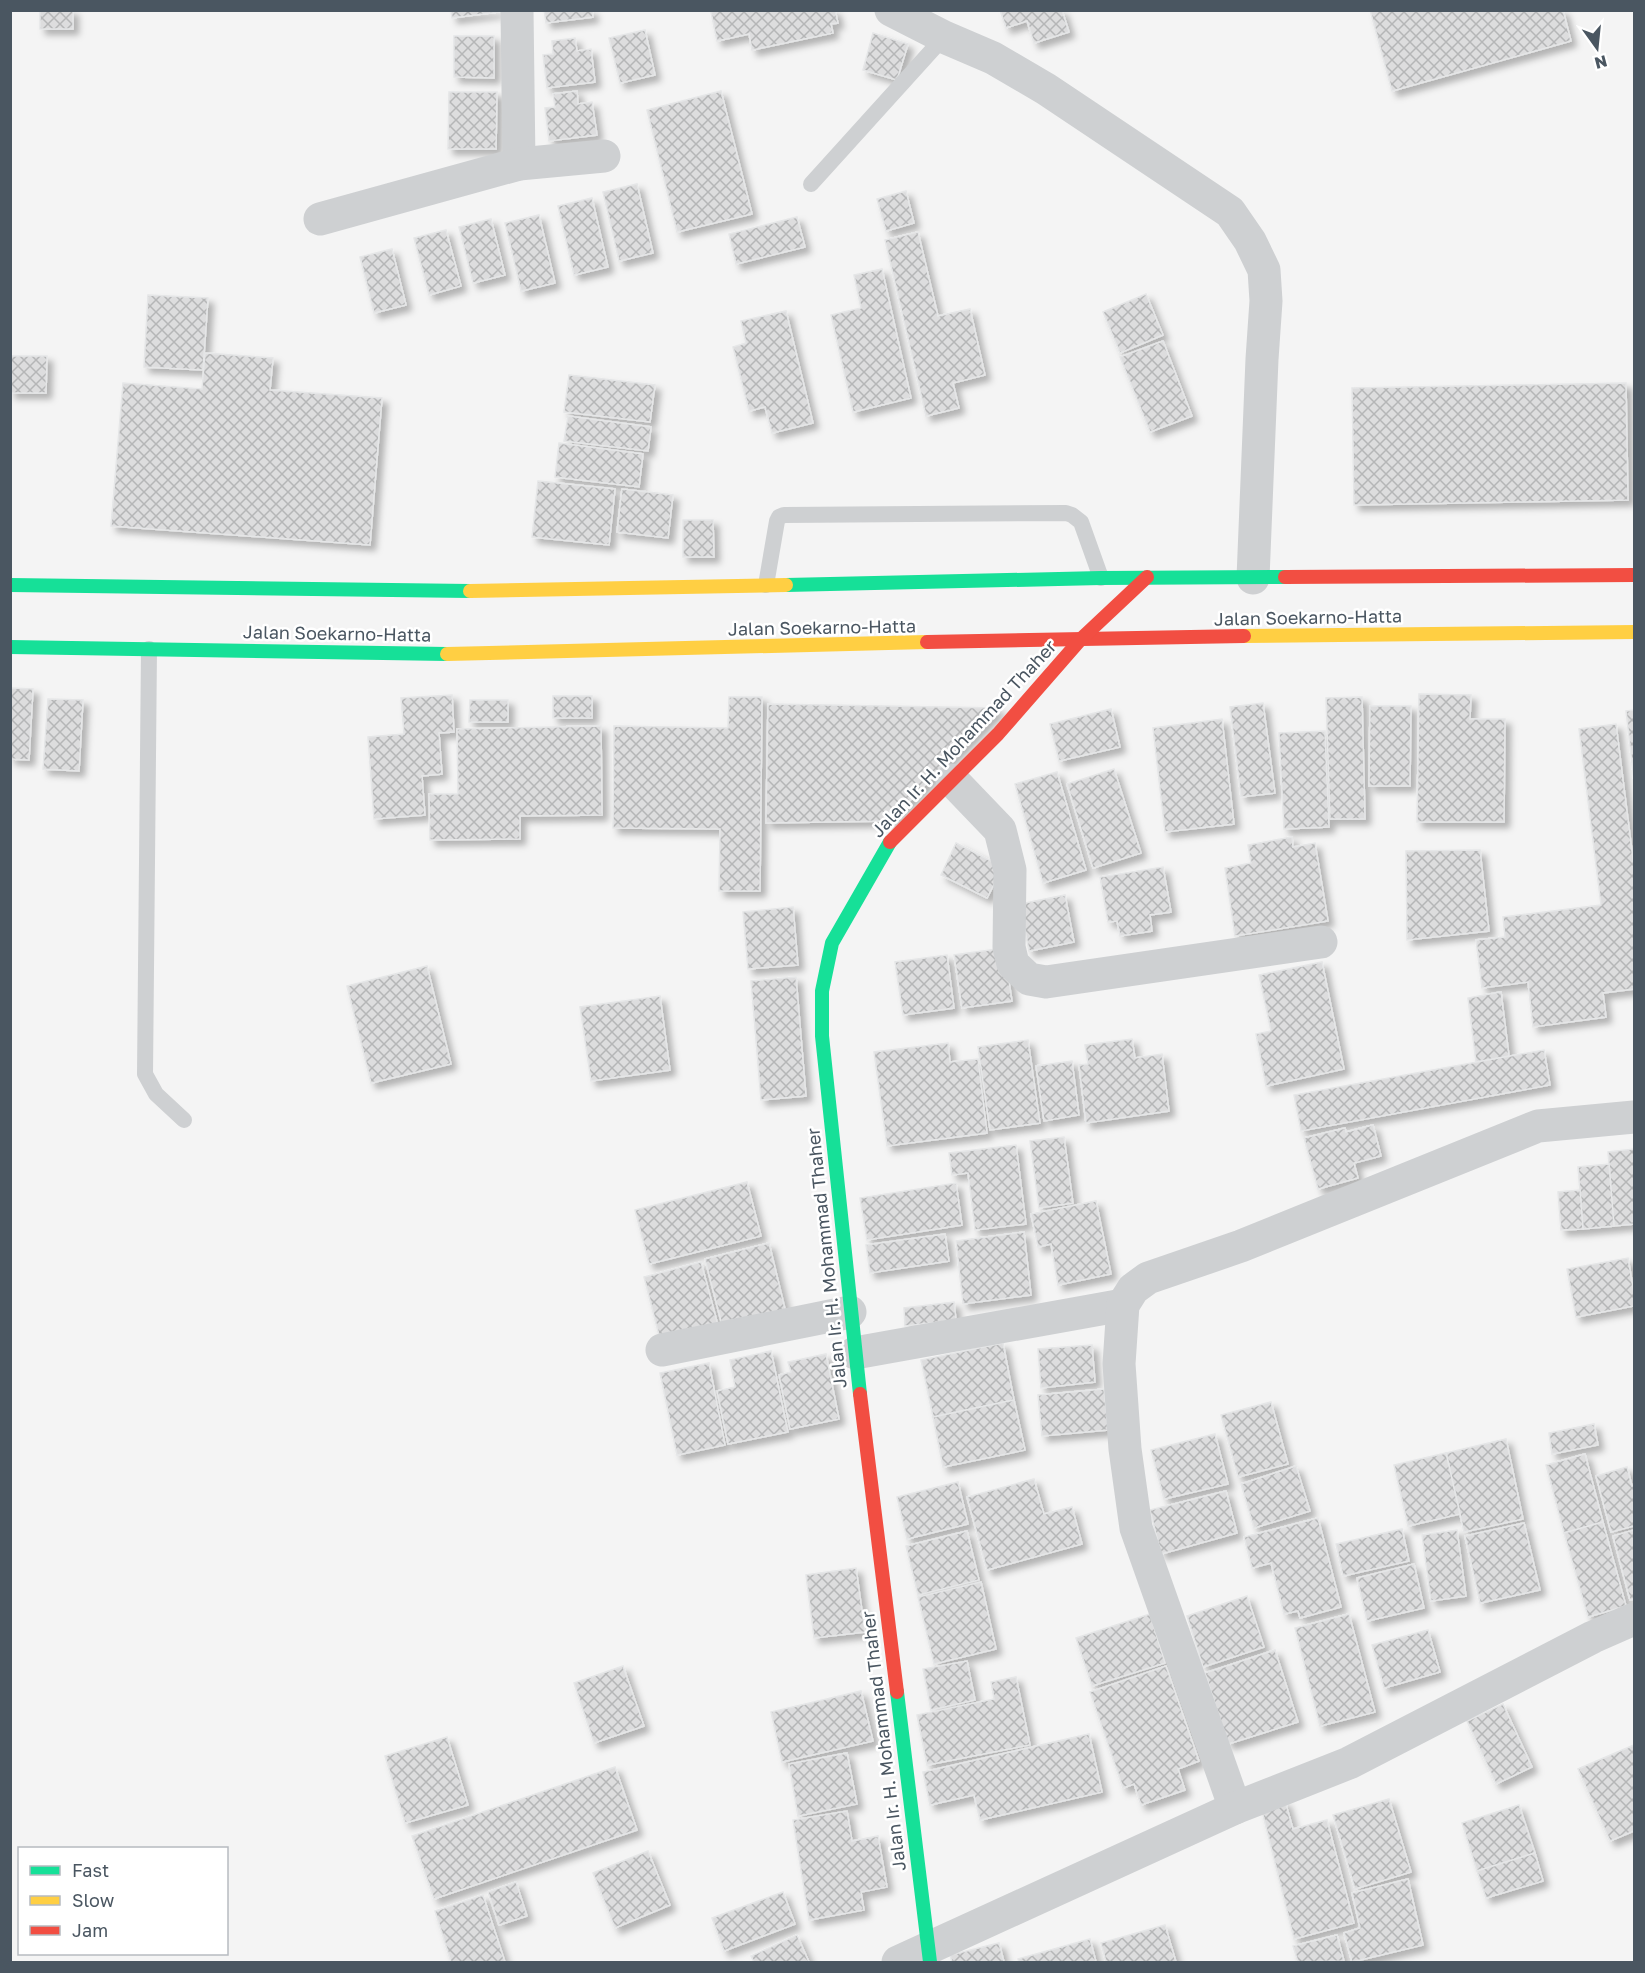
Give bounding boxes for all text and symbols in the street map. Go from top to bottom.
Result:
north arrow [1567,18,1627,78]
text: N [1592,51,1609,74]
street label: Jalan Soekarno-Hatta [1214,604,1402,630]
street label: Jalan Soekarno-Hatta [728,614,916,640]
street label: Jalan Soekarno-Hatta [243,620,431,646]
street label: Jalan Ir. H. Mohammad Thaher [866,635,1061,842]
street label: Jalan Ir. H. Mohammad Thaher [801,1127,851,1389]
street label: Jalan Ir. H. Mohammad Thaher [856,1610,910,1872]
legend [18,1847,228,1955]
text: Fast [72,1859,109,1881]
text: Slow [72,1889,115,1911]
text: Jam [72,1919,108,1941]

